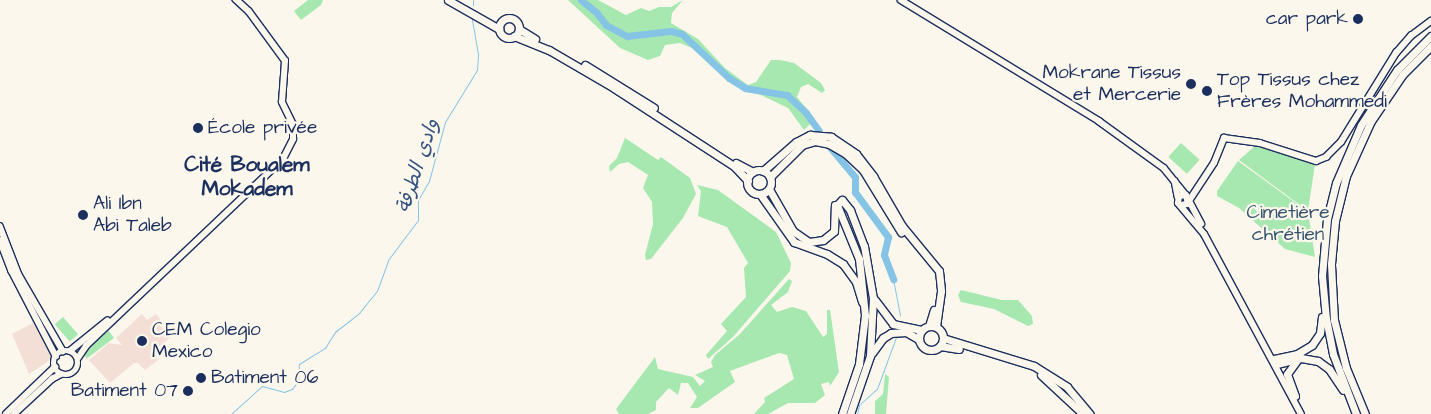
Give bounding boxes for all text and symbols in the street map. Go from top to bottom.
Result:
place label: car park [1266,8,1348,30]
marker: car park [1352,13,1364,25]
place label: Mokrane Tissus et Mercerie [1042,62,1181,106]
place label: Top Tissus chez Frères Mohammedi [1217,69,1387,113]
marker: Mokrane Tissus et Mercerie [1185,78,1197,90]
marker: Top Tissus chez Frères Mohammedi [1201,85,1213,97]
water label: وادي الطرفة [392,116,444,216]
place label: École privée [208,117,317,139]
marker: École privée [192,122,204,134]
district label: Cité Boualem Mokadem [184,152,310,202]
place label: Ali Ibn Abi Taleb [93,193,172,237]
park label: Cimetière chrétien [1247,202,1329,246]
marker: Ali Ibn Abi Taleb [77,209,89,221]
place label: CEM Colegio Mexico [152,319,261,363]
marker: CEM Colegio Mexico [136,335,148,347]
place label: Batiment 06 [211,367,318,389]
marker: Batiment 06 [195,372,207,384]
place label: Batiment 07 [71,380,178,402]
marker: Batiment 07 [182,385,194,397]

